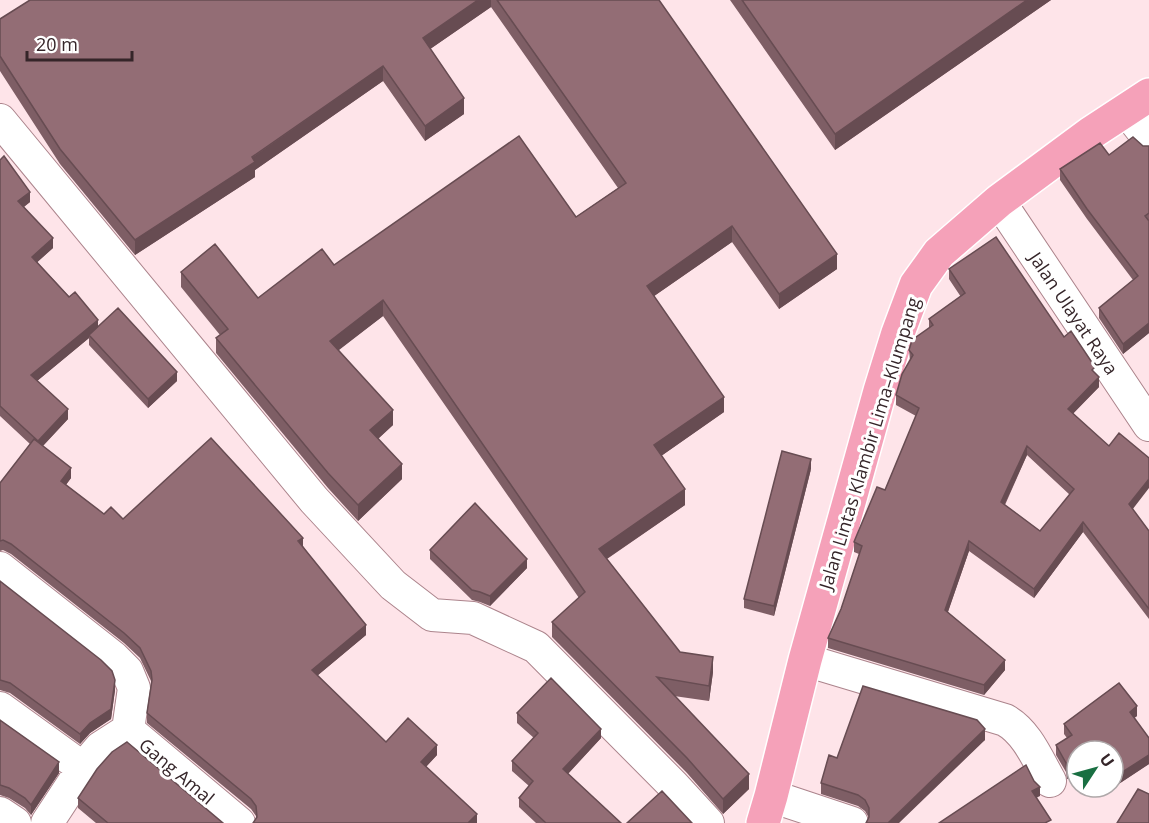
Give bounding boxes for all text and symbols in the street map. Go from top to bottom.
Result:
scale bar [27,24,132,62]
text: 20 m [36,32,78,56]
street label: Jalan Ulayat Raya [1023,245,1124,379]
street label: Jalan Lintas Klambir Lima–Klumpang [812,294,925,594]
street label: Gang Amal [134,733,220,809]
north arrow [1065,739,1125,799]
text: U [1095,749,1120,772]

